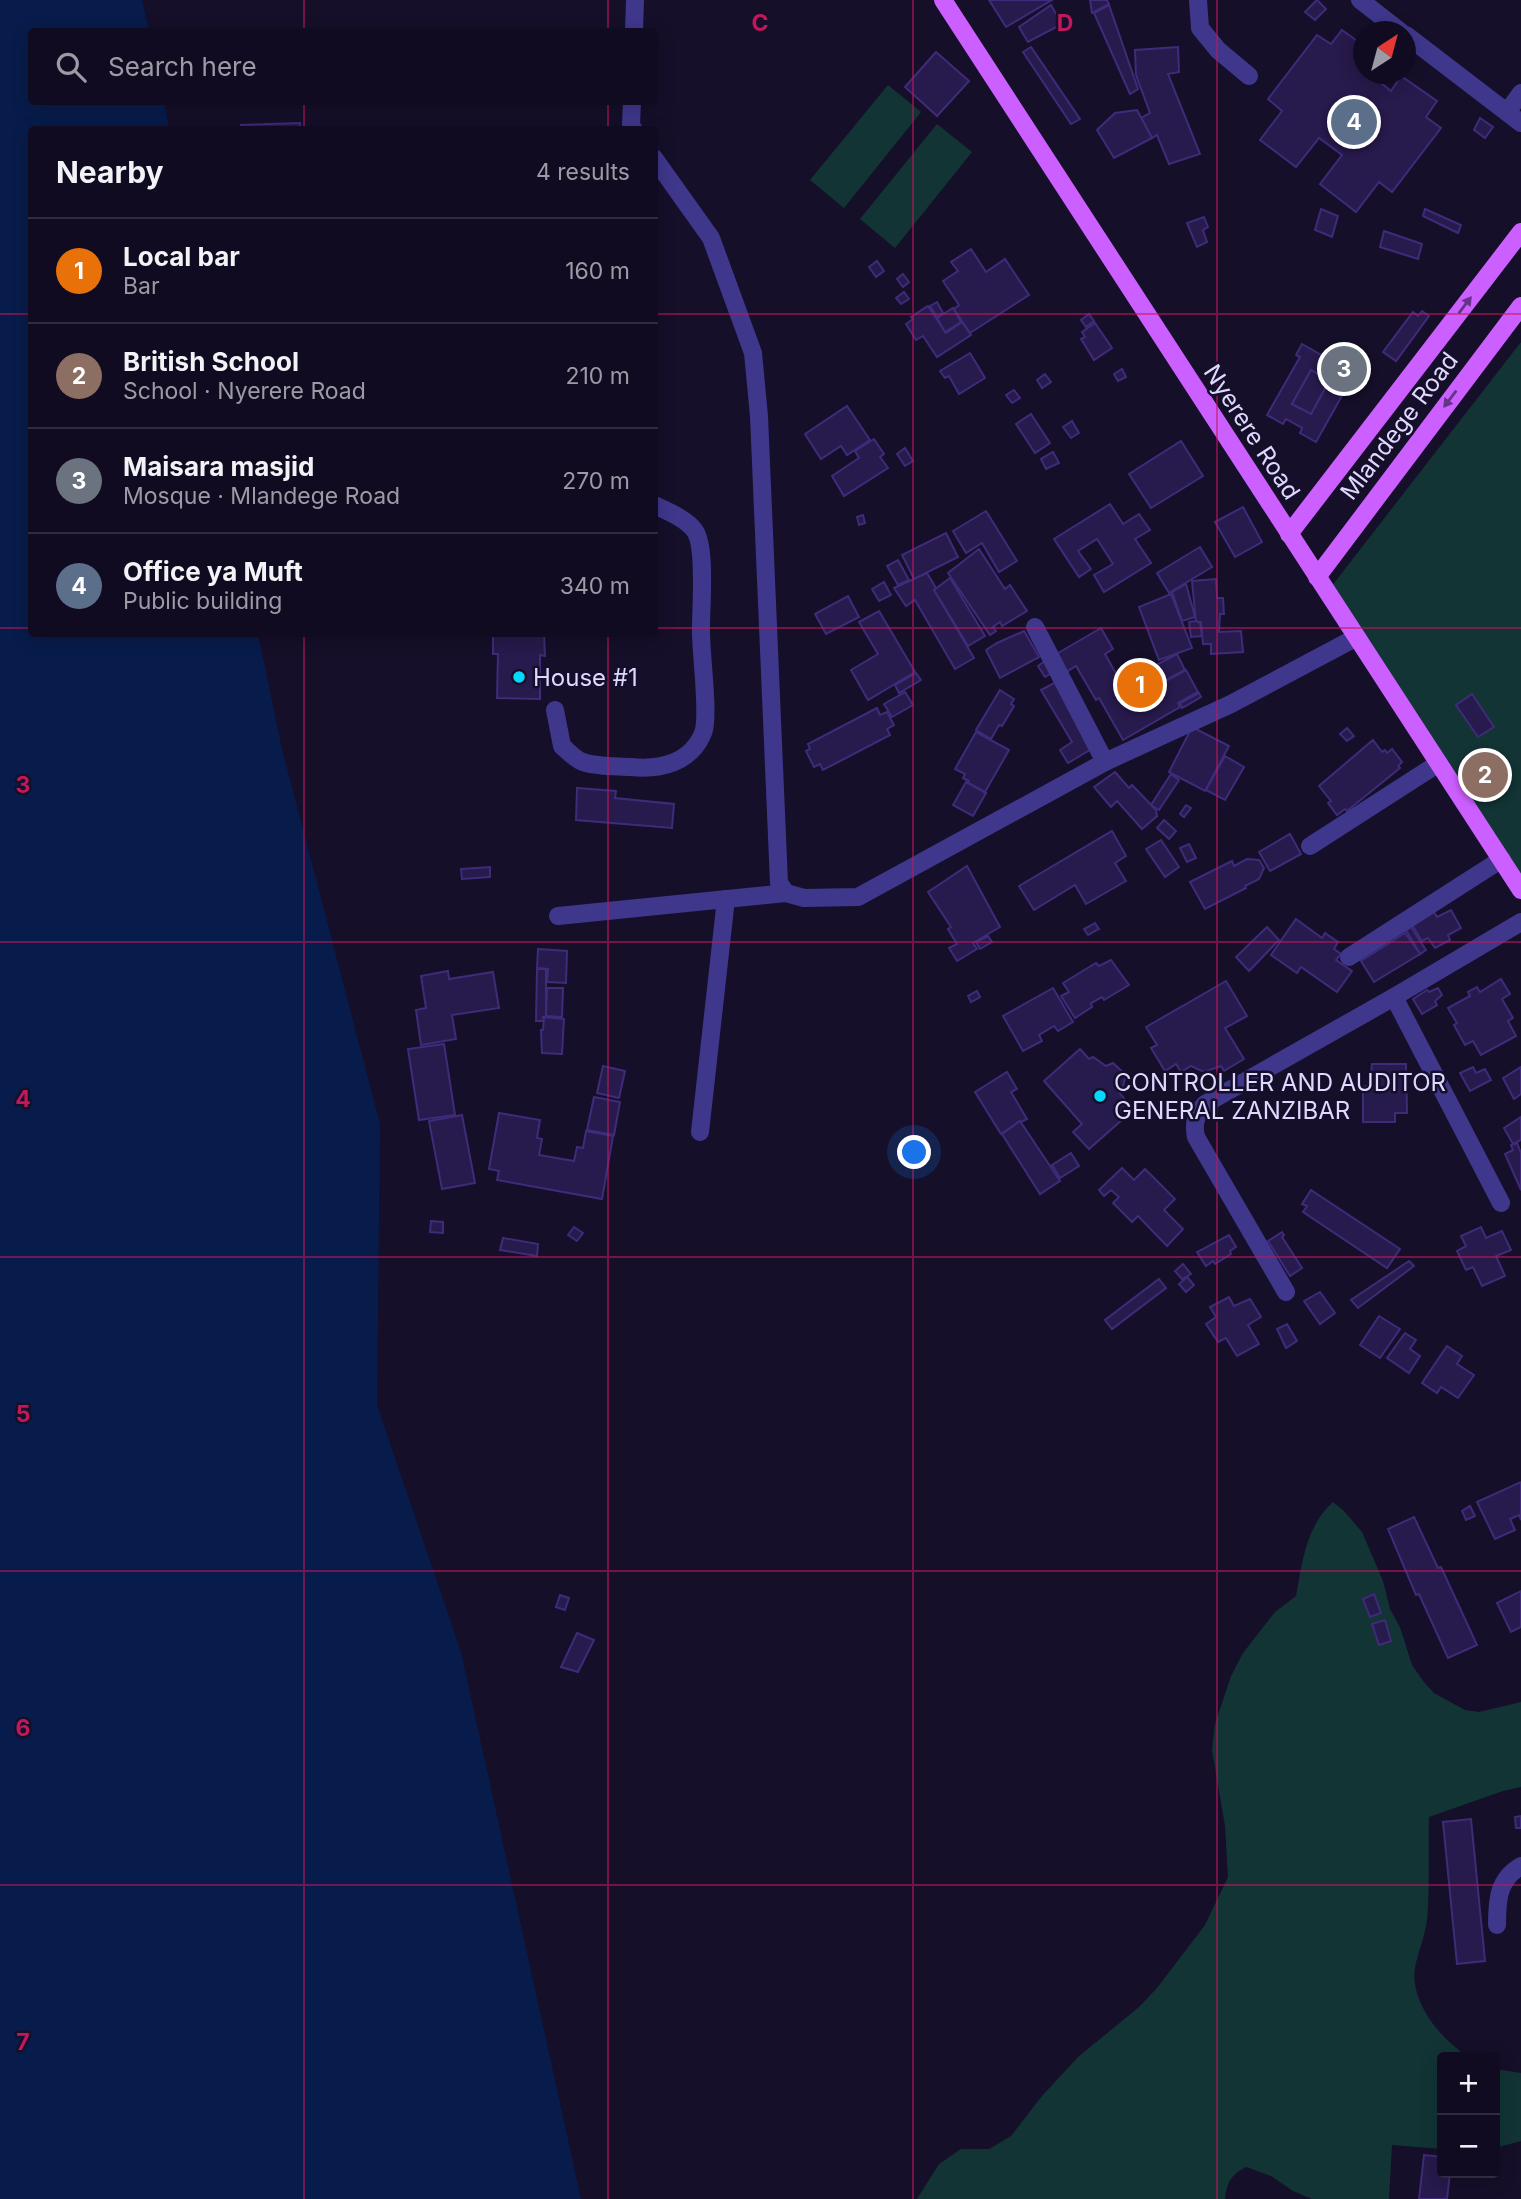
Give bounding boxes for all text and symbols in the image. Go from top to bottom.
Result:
text: C [751,9,769,37]
text: D [1057,9,1073,37]
north arrow [1353,21,1416,84]
search box [28,28,658,105]
icon: search [52,48,90,86]
text: Search here [108,51,257,82]
pin: 4 [1331,96,1377,148]
text: Nearby [56,154,164,190]
text: 4 results [536,158,630,186]
text: Local bar [123,241,240,272]
text: 1 [74,257,84,285]
text: 160 m [565,257,630,285]
text: Bar [123,272,160,300]
one-way arrow [1458,296,1472,314]
pin: 3 [1321,343,1367,395]
text: British School [123,346,299,377]
street label: Mlandege Road [1334,347,1464,505]
street label: Nyerere Road [1198,359,1306,505]
text: 2 [72,362,86,390]
text: 210 m [565,362,630,390]
text: School · Nyerere Road [123,377,366,405]
one-way arrow [1444,390,1458,408]
text: Maisara masjid [123,451,314,482]
text: 3 [72,467,86,495]
text: 270 m [562,467,630,495]
text: Mosque · Mlandege Road [123,482,400,510]
text: Office ya Muft [123,556,303,587]
text: 4 [71,572,87,600]
text: 340 m [560,572,630,600]
text: Public building [123,587,282,615]
pin: 1 [1117,659,1163,711]
place label: House #1 [533,663,638,692]
marker: House #1 [511,669,527,685]
pin: 2 [1462,749,1508,801]
text: 3 [16,771,30,799]
place label: CONTROLLER AND AUDITOR GENERAL ZANZIBAR [1114,1068,1446,1125]
text: 4 [15,1085,31,1113]
marker: CONTROLLER AND AUDITOR GENERAL ZANZIBAR [1092,1088,1108,1104]
your location [897,1135,931,1169]
text: 5 [16,1400,30,1428]
text: 6 [16,1714,30,1742]
text: 7 [16,2028,30,2056]
map controls [1437,2052,1500,2178]
button: + [1437,2052,1500,2115]
button: − [1437,2115,1500,2178]

